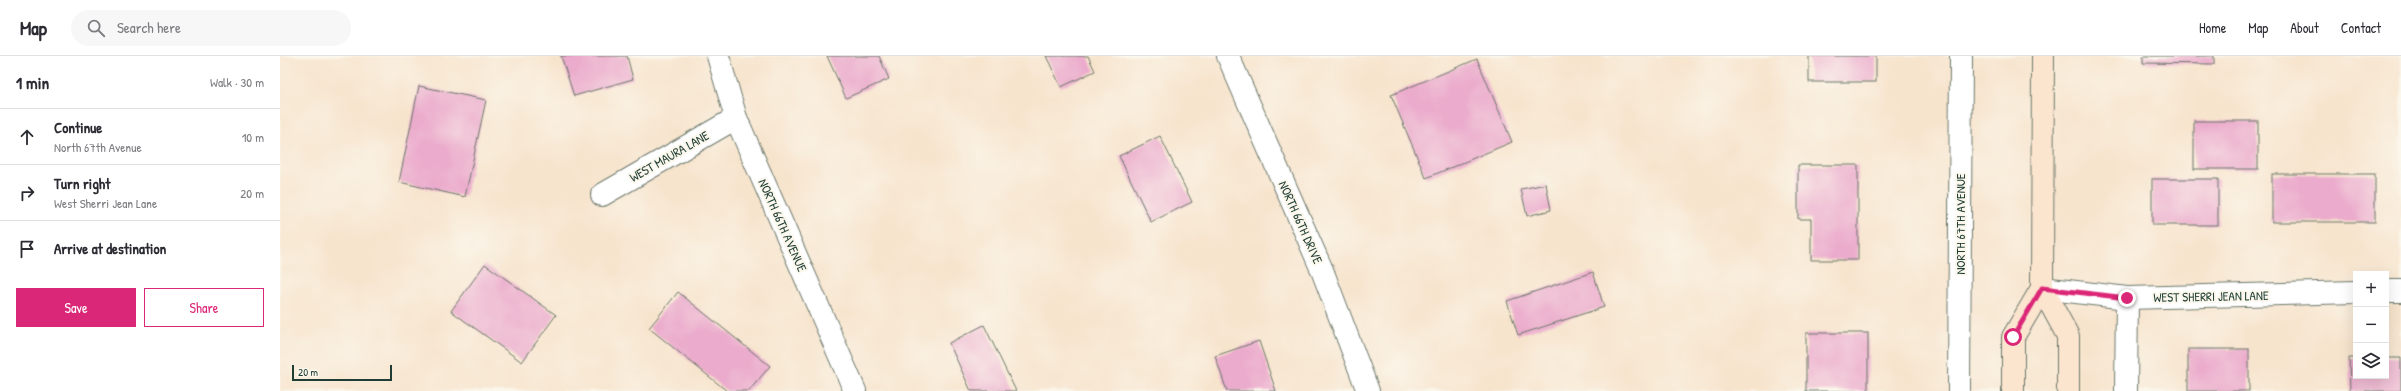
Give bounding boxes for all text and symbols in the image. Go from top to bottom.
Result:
search box [71,10,351,46]
text: Map [20,15,47,41]
icon: search [85,17,107,39]
text: Search here [117,17,181,38]
text: Home [2199,18,2226,37]
text: Map [2248,18,2268,37]
text: About [2290,18,2319,37]
text: Contact [2341,18,2381,37]
text: 1 min [16,71,49,94]
text: Walk · 30 m [210,73,264,91]
text: Continue [54,117,102,138]
icon: ahead [16,126,38,148]
street label: WEST MAURA LANE [626,126,712,186]
text: 10 m [242,128,264,146]
text: North 67th Avenue [54,138,142,156]
text: Turn right [54,173,110,194]
street label: NORTH 67TH AVENUE [1951,173,1969,275]
street label: NORTH 66TH AVENUE [754,176,812,275]
street label: NORTH 66TH DRIVE [1275,178,1327,267]
icon: right [16,182,38,204]
text: 20 m [240,184,264,202]
text: West Sherri Jean Lane [54,194,157,212]
icon: arrive [16,238,38,260]
text: Arrive at destination [54,238,166,259]
map controls [2353,271,2389,379]
button: + [2353,271,2389,307]
street label: WEST SHERRI JEAN LANE [2153,286,2269,306]
button: Save [16,288,136,327]
button: Share [144,288,264,327]
route end [2118,289,2136,307]
button: − [2353,307,2389,343]
route start [2004,328,2022,346]
button: layers [2353,343,2389,379]
scale bar [292,363,392,382]
text: 20 m [298,365,318,379]

